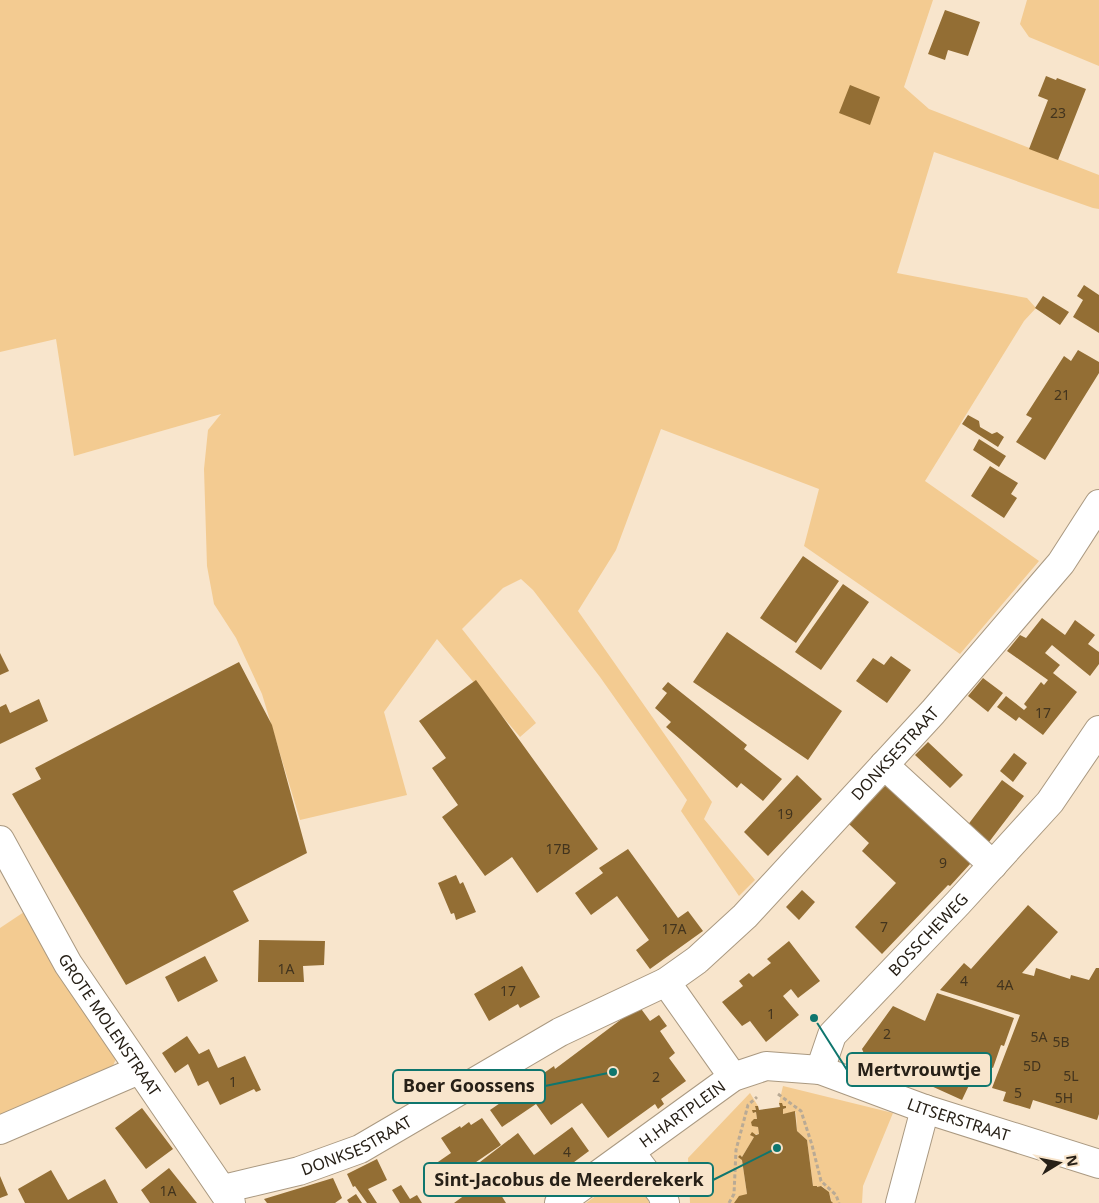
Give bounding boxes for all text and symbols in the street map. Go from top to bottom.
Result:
house number: 23 [1050,103,1066,122]
house number: 21 [1054,385,1070,404]
street label: DONKSESTRAAT [846,702,944,805]
house number: 17 [1035,703,1051,722]
house number: 19 [777,804,793,823]
house number: 17B [545,839,571,858]
house number: 9 [939,853,947,872]
street label: BOSSCHEWEG [883,888,973,981]
house number: 7 [880,917,888,936]
house number: 17A [662,919,687,938]
street label: GROTE MOLENSTRAAT [53,950,166,1100]
house number: 1A [278,959,295,978]
house number: 4 [960,971,968,990]
house number: 4A [997,975,1014,994]
house number: 17 [500,981,516,1000]
house number: 1 [767,1004,775,1023]
house number: 2 [883,1024,891,1043]
house number: 5A [1031,1027,1048,1046]
house number: 5B [1052,1032,1070,1051]
callout: Mertvrouwtje [847,1053,991,1086]
house number: 5D [1023,1056,1041,1075]
text: Mertvrouwtje [857,1057,981,1081]
house number: 5L [1063,1066,1079,1085]
house number: 2 [652,1067,660,1086]
callout: Boer Goossens [393,1070,545,1103]
house number: 1 [229,1072,237,1091]
text: Boer Goossens [403,1073,535,1097]
street label: H.HARTPLEIN [634,1075,730,1153]
house number: 5 [1014,1083,1022,1102]
house number: 5H [1055,1088,1073,1107]
street label: LITSERSTRAAT [904,1092,1013,1146]
street label: DONKSESTRAAT [298,1110,416,1180]
north arrow [1034,1138,1084,1188]
house number: 4 [563,1142,571,1161]
text: N [1062,1153,1083,1168]
callout: Sint-Jacobus de Meerderekerk [424,1163,713,1196]
text: Sint-Jacobus de Meerderekerk [434,1167,704,1191]
house number: 1A [160,1181,177,1200]

